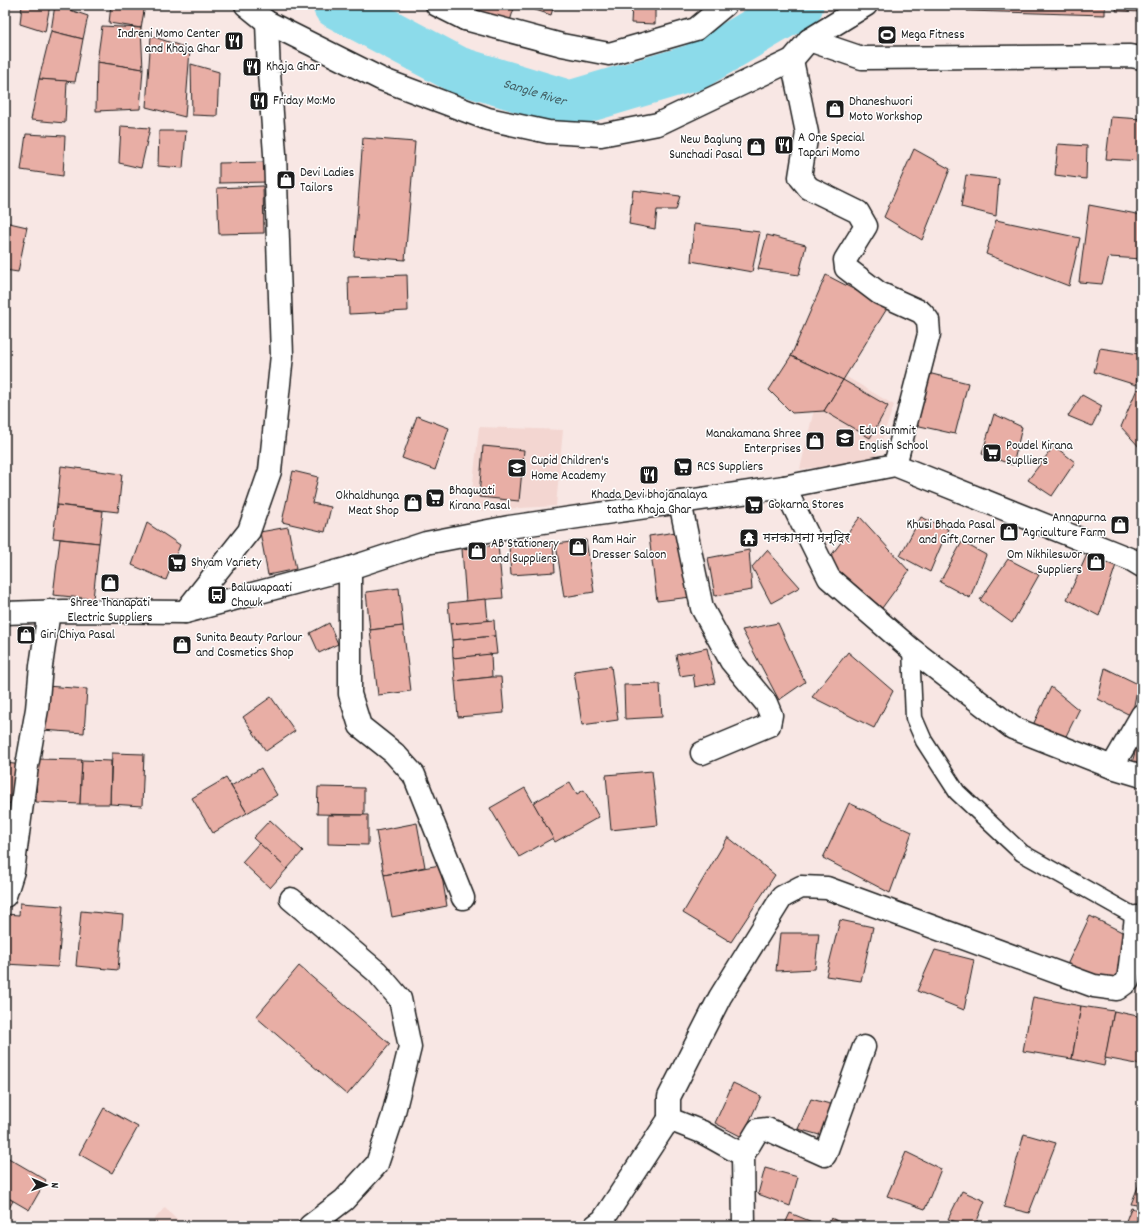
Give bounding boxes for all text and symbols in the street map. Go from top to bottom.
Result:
sports icon: Mega Fitness [876,24,898,46]
place label: Indreni Momo Center and Khaja Ghar [117,25,220,59]
place label: Mega Fitness [901,26,965,45]
restaurant icon: Indreni Momo Center and Khaja Ghar [223,30,245,52]
restaurant icon: Khaja Ghar [241,56,263,78]
place label: Khaja Ghar [266,58,320,77]
water label: Sangle River [500,74,570,113]
restaurant icon: Friday Mo:Mo [248,90,270,112]
place label: Friday Mo:Mo [273,92,336,111]
place label: Dhaneshwori Moto Workshop [849,93,923,127]
shop icon: Dhaneshwori Moto Workshop [824,98,846,120]
place label: A One Special Tapari Momo [798,129,864,163]
place label: New Baglung Sunchadi Pasal [669,131,742,165]
restaurant icon: A One Special Tapari Momo [773,134,795,156]
shop icon: New Baglung Sunchadi Pasal [745,136,767,158]
place label: Devi Ladies Tailors [300,164,354,198]
shop icon: Devi Ladies Tailors [275,169,297,191]
place label: Edu Summit English School [859,422,928,456]
place label: Manakamana Shree Enterprises [706,425,801,459]
school or university icon: Edu Summit English School [834,427,856,449]
shop icon: Manakamana Shree Enterprises [804,430,826,452]
place label: Poudel Kirana Suplliers [1006,437,1073,471]
supermarket icon: Poudel Kirana Suplliers [981,442,1003,464]
place label: Cupid Children's Home Academy [531,452,609,486]
supermarket icon: RCS Suppliers [672,456,694,478]
school or university icon: Cupid Children's Home Academy [506,457,528,479]
place label: RCS Suppliers [697,458,763,477]
restaurant icon: Khada Devi bhojanalaya tatha Khaja Ghar [638,464,660,486]
place label: Bhagwati Kirana Pasal [449,482,510,516]
place label: Khada Devi bhojanalaya tatha Khaja Ghar [591,486,708,520]
place label: Okhaldhunga Meat Shop [336,487,400,521]
supermarket icon: Bhagwati Kirana Pasal [424,487,446,509]
shop icon: Okhaldhunga Meat Shop [402,492,424,514]
supermarket icon: Gokarna Stores [743,494,765,516]
place label: Gokarna Stores [768,496,844,515]
place label: Annapurna Agriculture Farm [1023,509,1107,543]
shop icon: Annapurna Agriculture Farm [1109,514,1131,536]
place label: Khusi Bhada Pasal and Gift Corner [907,516,995,550]
shop icon: Khusi Bhada Pasal and Gift Corner [998,521,1020,543]
temple icon: मनकामना मन्दिर [738,527,760,549]
place label: मनकामना मन्दिर [762,529,851,548]
place label: Ram Hair Dresser Saloon [592,531,666,565]
place label: AB Stationery and Suppliers [491,535,559,569]
shop icon: Ram Hair Dresser Saloon [567,536,589,558]
shop icon: AB Stationery and Suppliers [466,540,488,562]
place label: Om Nikhileswor Suppliers [1007,546,1082,580]
shop icon: Om Nikhileswor Suppliers [1085,551,1107,573]
supermarket icon: Shyam Variety [166,552,188,574]
place label: Shyam Variety [191,554,262,573]
shop icon: Shree Thanapati Electric Suppliers [99,572,121,594]
place label: Baluwapaati Chowk [231,579,292,613]
bus stop icon: Baluwapaati Chowk [206,584,228,606]
place label: Shree Thanapati Electric Suppliers [68,594,152,628]
shop icon: Giri Chiya Pasal [15,624,37,646]
place label: Giri Chiya Pasal [40,626,115,645]
place label: Sunita Beauty Parlour and Cosmetics Shop [196,629,303,663]
shop icon: Sunita Beauty Parlour and Cosmetics Shop [171,634,193,656]
north arrow [26,1165,66,1205]
text: N [46,1182,62,1189]

